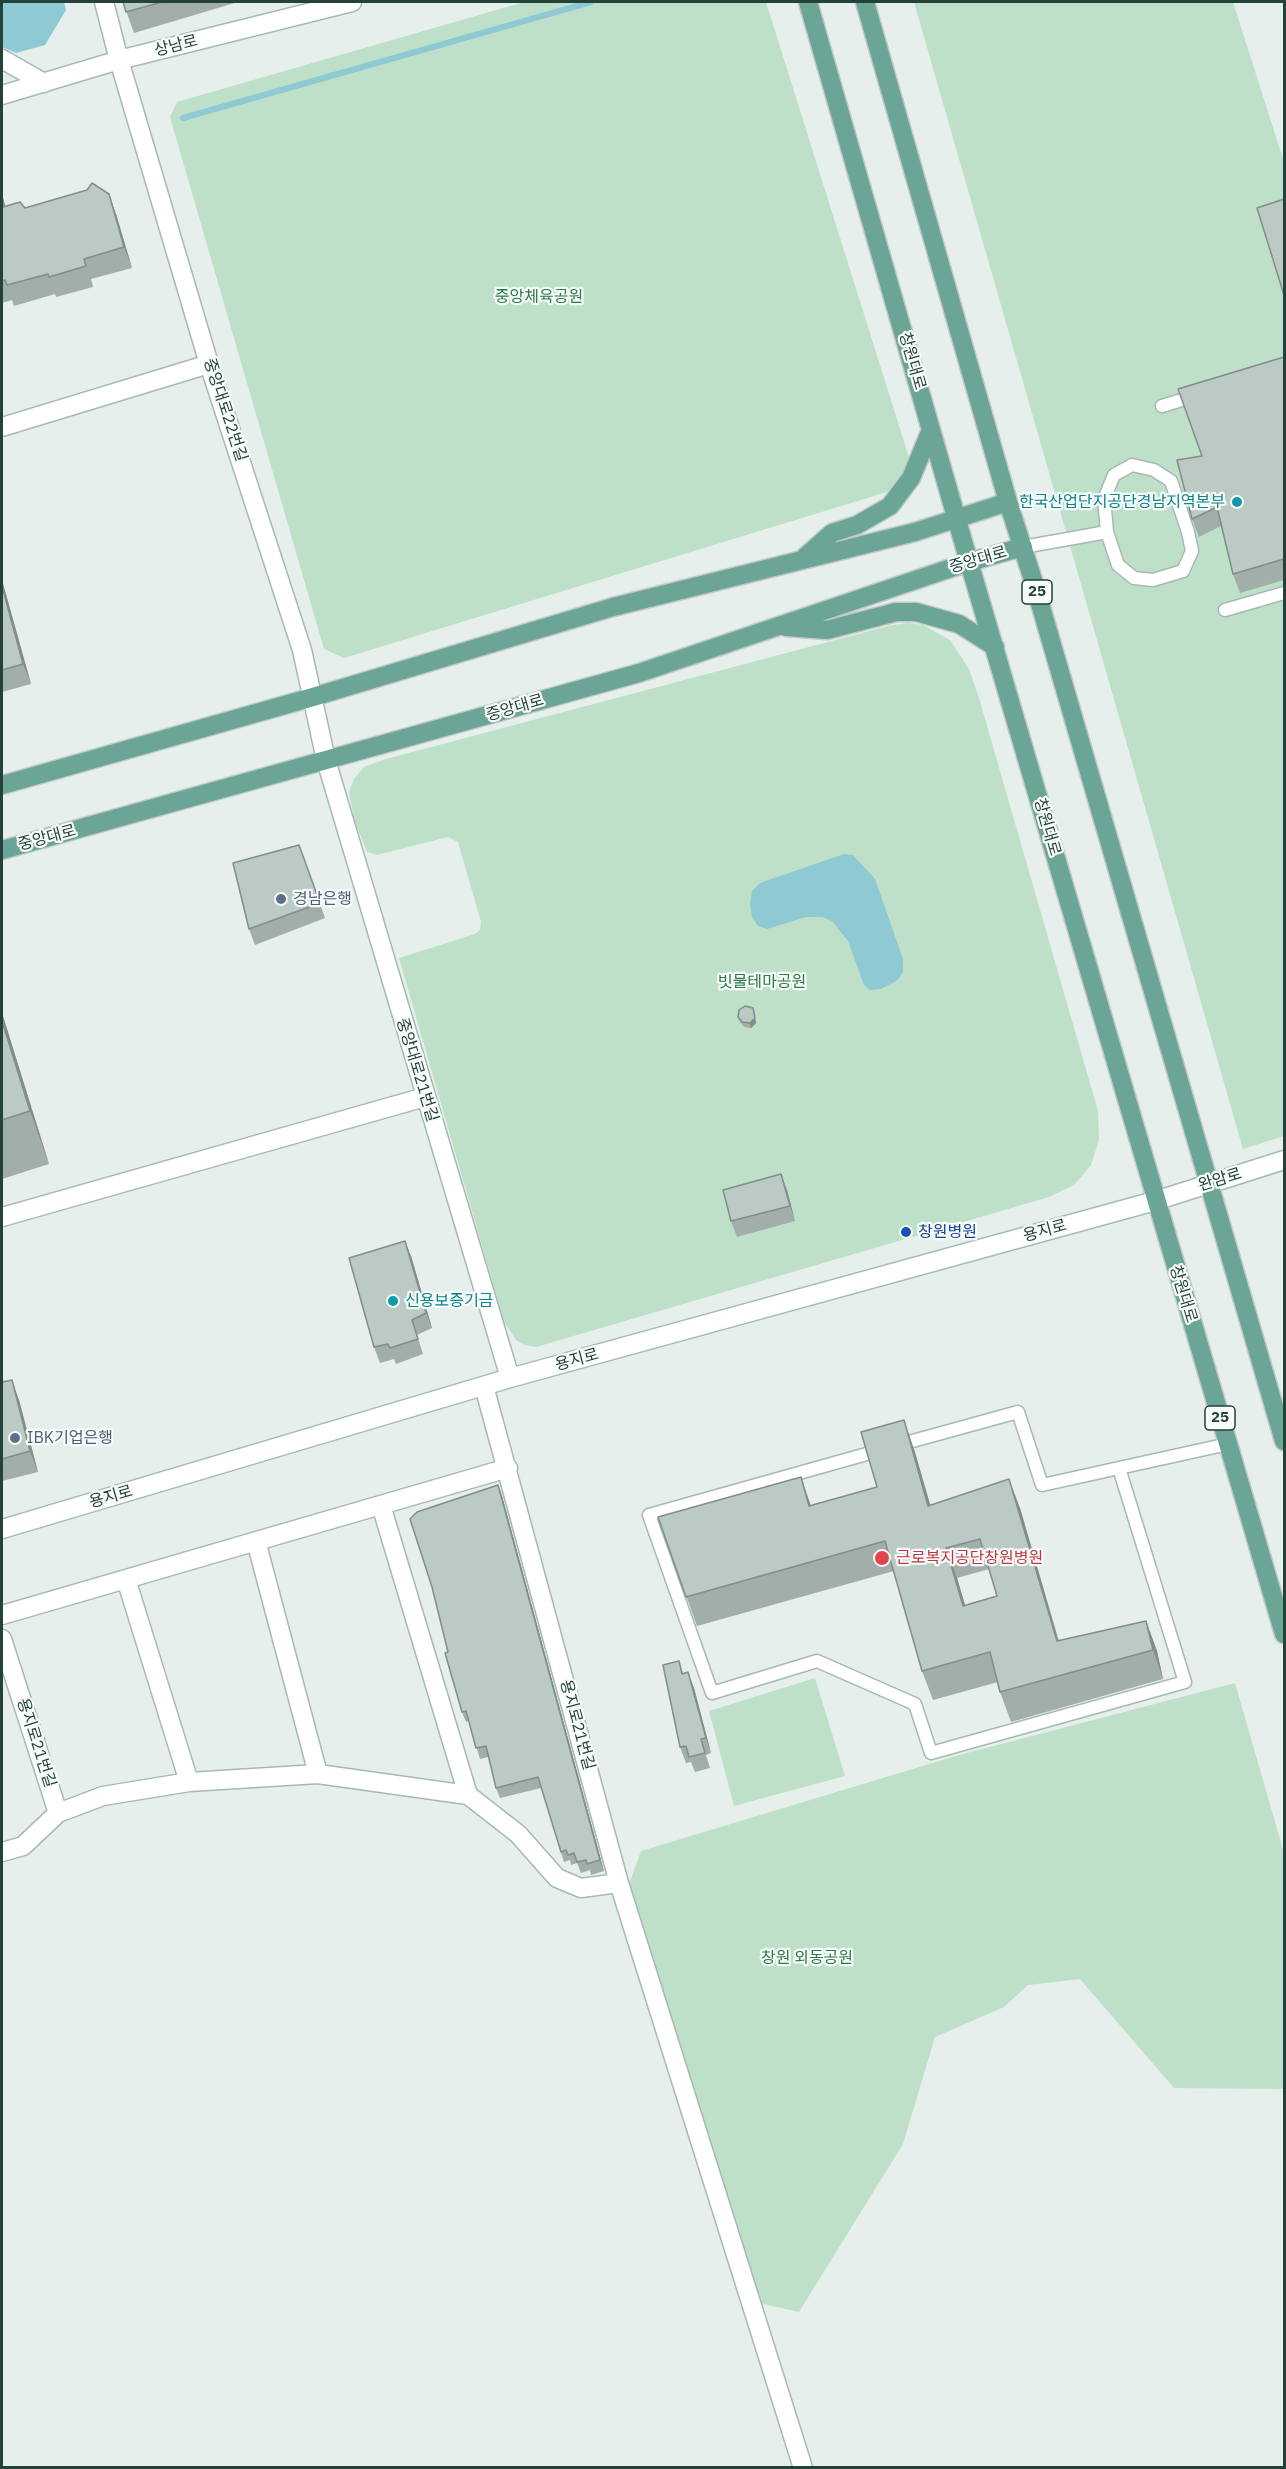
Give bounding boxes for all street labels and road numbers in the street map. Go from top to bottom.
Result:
street label: 상남로 [152,31,200,61]
street label: 창원대로 [895,330,929,392]
street label: 중앙대로22번길 [199,356,251,464]
street label: 중앙대로 [947,543,1009,577]
road number: 25 [1022,580,1052,604]
street label: 중앙대로 [484,691,546,725]
street label: 창원대로 [1030,796,1064,858]
street label: 중앙대로 [16,821,78,855]
street label: 중앙대로21번길 [392,1016,442,1124]
street label: 완암로 [1196,1164,1244,1196]
street label: 용지로 [1021,1216,1069,1246]
street label: 창원대로 [1165,1263,1201,1325]
street label: 용지로 [553,1345,601,1375]
road number: 25 [1205,1406,1235,1430]
street label: 용지로 [87,1482,135,1512]
street label: 용지로21번길 [556,1678,598,1772]
street label: 용지로21번길 [13,1696,59,1790]

